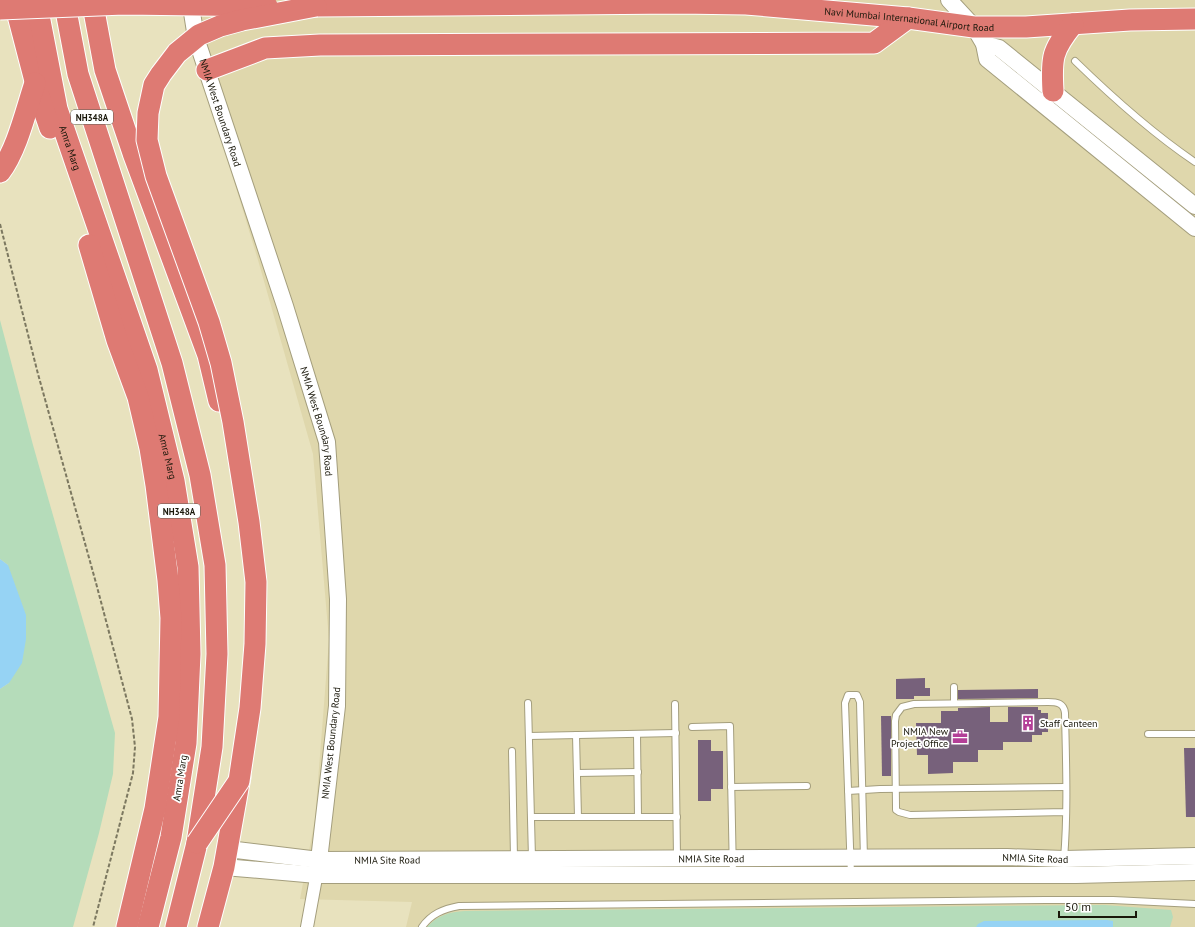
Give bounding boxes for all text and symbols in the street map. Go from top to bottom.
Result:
street label: Navi Mumbai International Airport Road [824,4,994,33]
street label: NMIA West Boundary Road [197,57,245,168]
road number: NH348A [71,110,113,124]
street label: Amra Marg [57,124,84,172]
street label: NMIA West Boundary Road [298,365,336,477]
street label: Amra Marg [156,432,180,481]
road number: NH348A [158,504,200,518]
street label: NMIA West Boundary Road [319,686,343,800]
building icon: Staff Canteen [1019,714,1037,732]
place label: Staff Canteen [1040,717,1097,730]
place label: NMIA New Project Office [891,725,949,750]
office icon: NMIA New Project Office [951,728,969,746]
street label: Amra Marg [170,754,190,802]
street label: NMIA Site Road [1002,850,1068,866]
street label: NMIA Site Road [678,852,744,865]
street label: NMIA Site Road [354,853,420,866]
scale bar [1059,893,1136,919]
text: 50 m [1065,899,1091,914]

